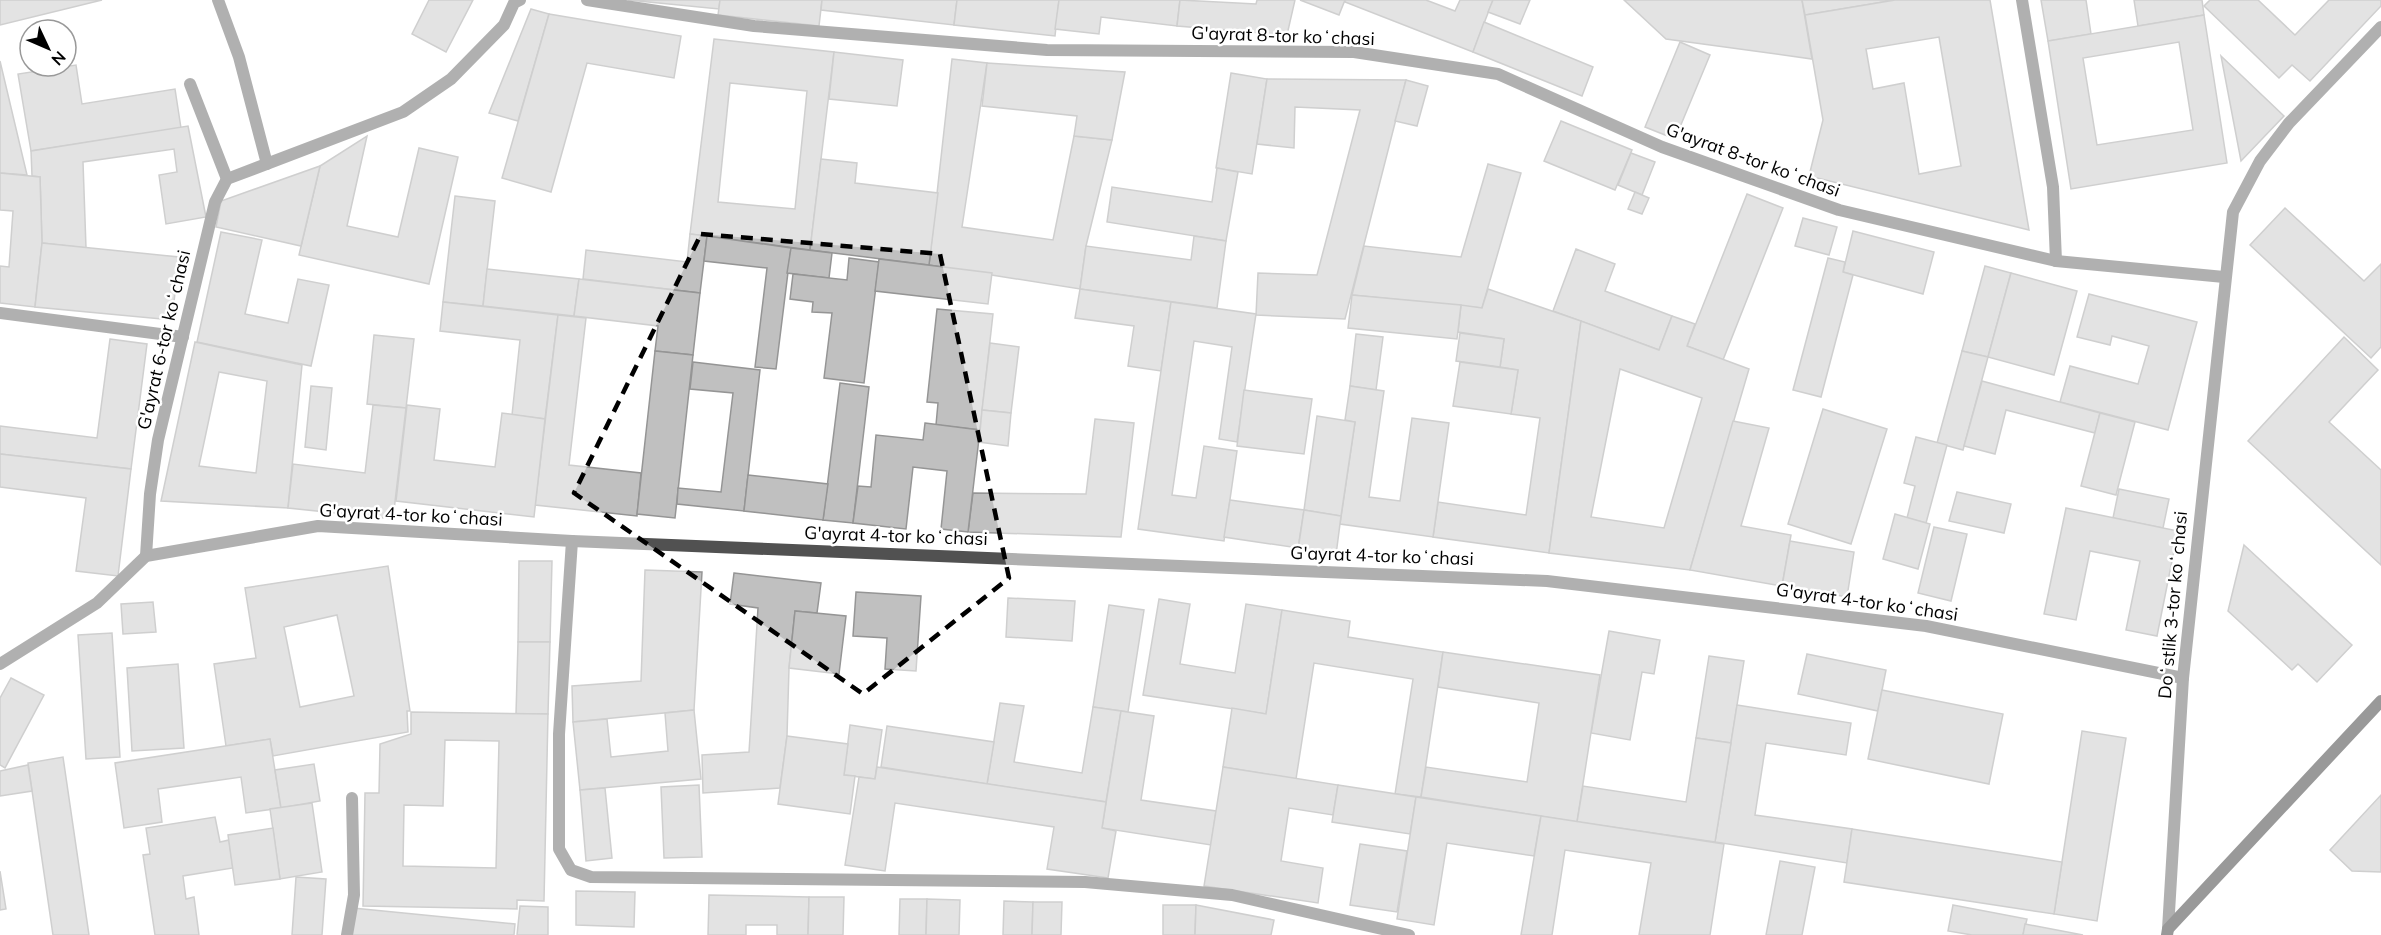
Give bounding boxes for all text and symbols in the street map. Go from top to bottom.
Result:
north arrow [18,18,78,78]
street label: G'ayrat 8-tor koʻchasi [1191,21,1375,50]
text: N [47,47,70,70]
street label: G'ayrat 8-tor koʻchasi [1663,117,1843,202]
street label: G'ayrat 6-tor koʻchasi [132,248,195,432]
street label: G'ayrat 4-tor koʻchasi [319,498,503,531]
street label: Doʻstlik 3-tor koʻchasi [2153,510,2192,700]
street label: G'ayrat 4-tor koʻchasi [804,521,988,550]
street label: G'ayrat 4-tor koʻchasi [1290,541,1474,570]
street label: G'ayrat 4-tor koʻchasi [1775,577,1960,626]

